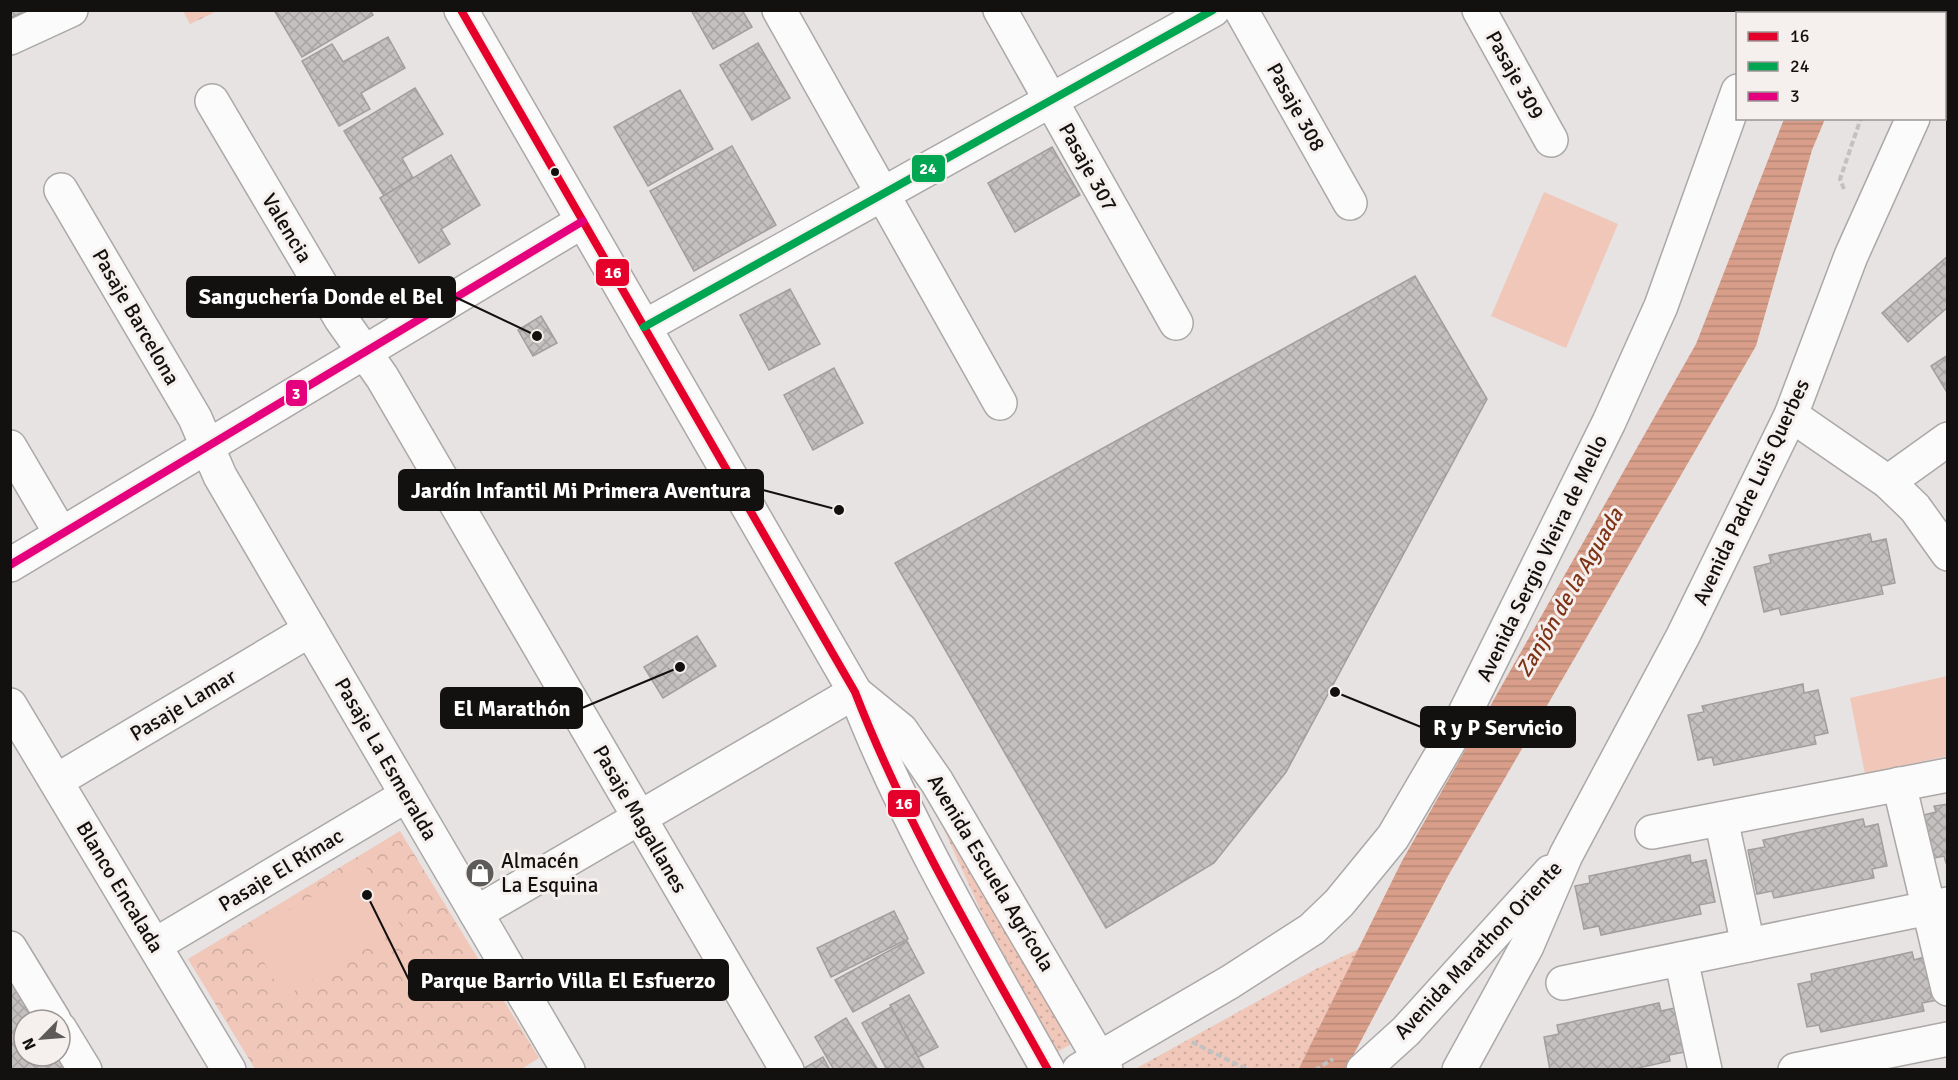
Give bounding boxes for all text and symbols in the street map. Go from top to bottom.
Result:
legend [1736,12,1946,120]
text: 16 [1790,25,1809,47]
street label: Pasaje 309 [1480,26,1550,124]
text: 24 [1790,55,1810,77]
street label: Pasaje 308 [1261,58,1331,156]
text: 3 [1790,85,1800,107]
street label: Pasaje 307 [1053,118,1123,216]
line badge: 24 [911,154,946,183]
text: 24 [919,159,937,179]
unlabelled marker [549,166,561,178]
street label: Valencia [256,189,318,267]
street label: Pasaje Barcelona [87,244,185,390]
line badge: 16 [595,258,630,287]
text: 16 [604,263,622,283]
callout: Sanguchería Donde el Bel [187,277,455,317]
text: Sanguchería Donde el Bel [199,283,443,310]
street label: Avenida Padre Luis Querbes [1687,375,1815,609]
line badge: 3 [285,379,308,407]
text: 3 [292,384,300,404]
street label: Avenida Sergio Vieira de Mello [1471,430,1613,686]
callout: Jardín Infantil Mi Primera Aventura [399,470,763,510]
text: Jardín Infantil Mi Primera Aventura [411,477,751,504]
water label: Zanjón de la Aguada [1510,502,1629,681]
street label: Pasaje Lamar [125,663,241,747]
street label: Pasaje La Esmeralda [329,673,443,845]
callout: El Marathón [441,688,582,728]
text: El Marathón [453,695,571,722]
callout: R y P Servicio [1421,707,1575,747]
text: R y P Servicio [1433,714,1563,741]
street label: Pasaje Magallanes [587,741,693,897]
street label: Avenida Escuela Agrícola [922,770,1060,976]
line badge: 16 [887,789,921,818]
text: 16 [895,794,913,814]
street label: Blanco Encalada [71,817,169,957]
street label: Pasaje El Rímac [214,822,348,917]
place label: Almacén La Esquina [501,848,598,898]
street label: Avenida Marathon Oriente [1389,855,1567,1045]
shop icon: Almacén La Esquina [464,857,496,889]
callout: Parque Barrio Villa El Esfuerzo [409,960,728,1000]
text: Parque Barrio Villa El Esfuerzo [421,967,715,994]
north arrow [12,1008,72,1068]
text: N [18,1035,41,1053]

